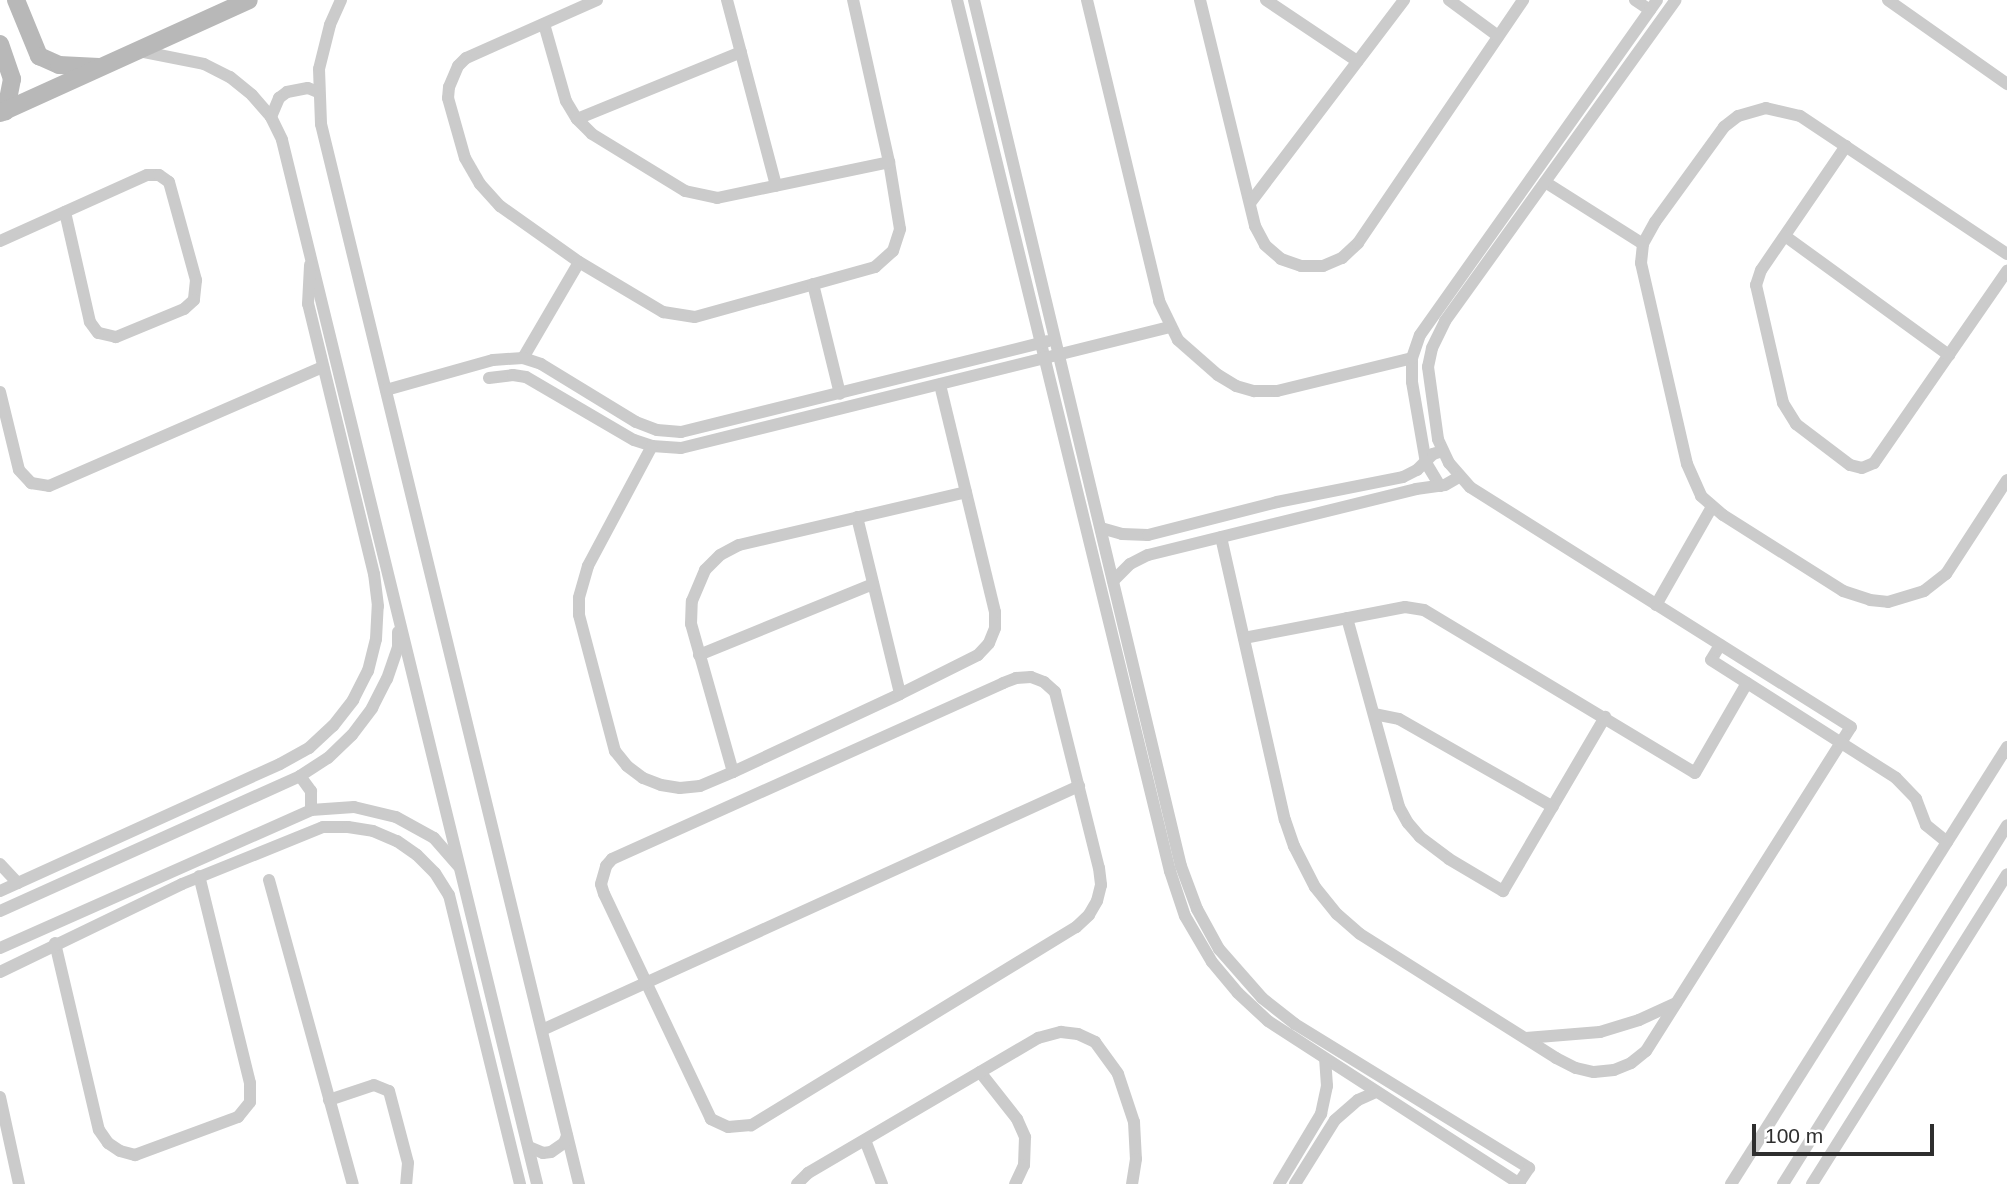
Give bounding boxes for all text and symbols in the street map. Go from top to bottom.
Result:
scale bar [1755,1110,1937,1154]
text: 100 m [1765,1124,1823,1147]

